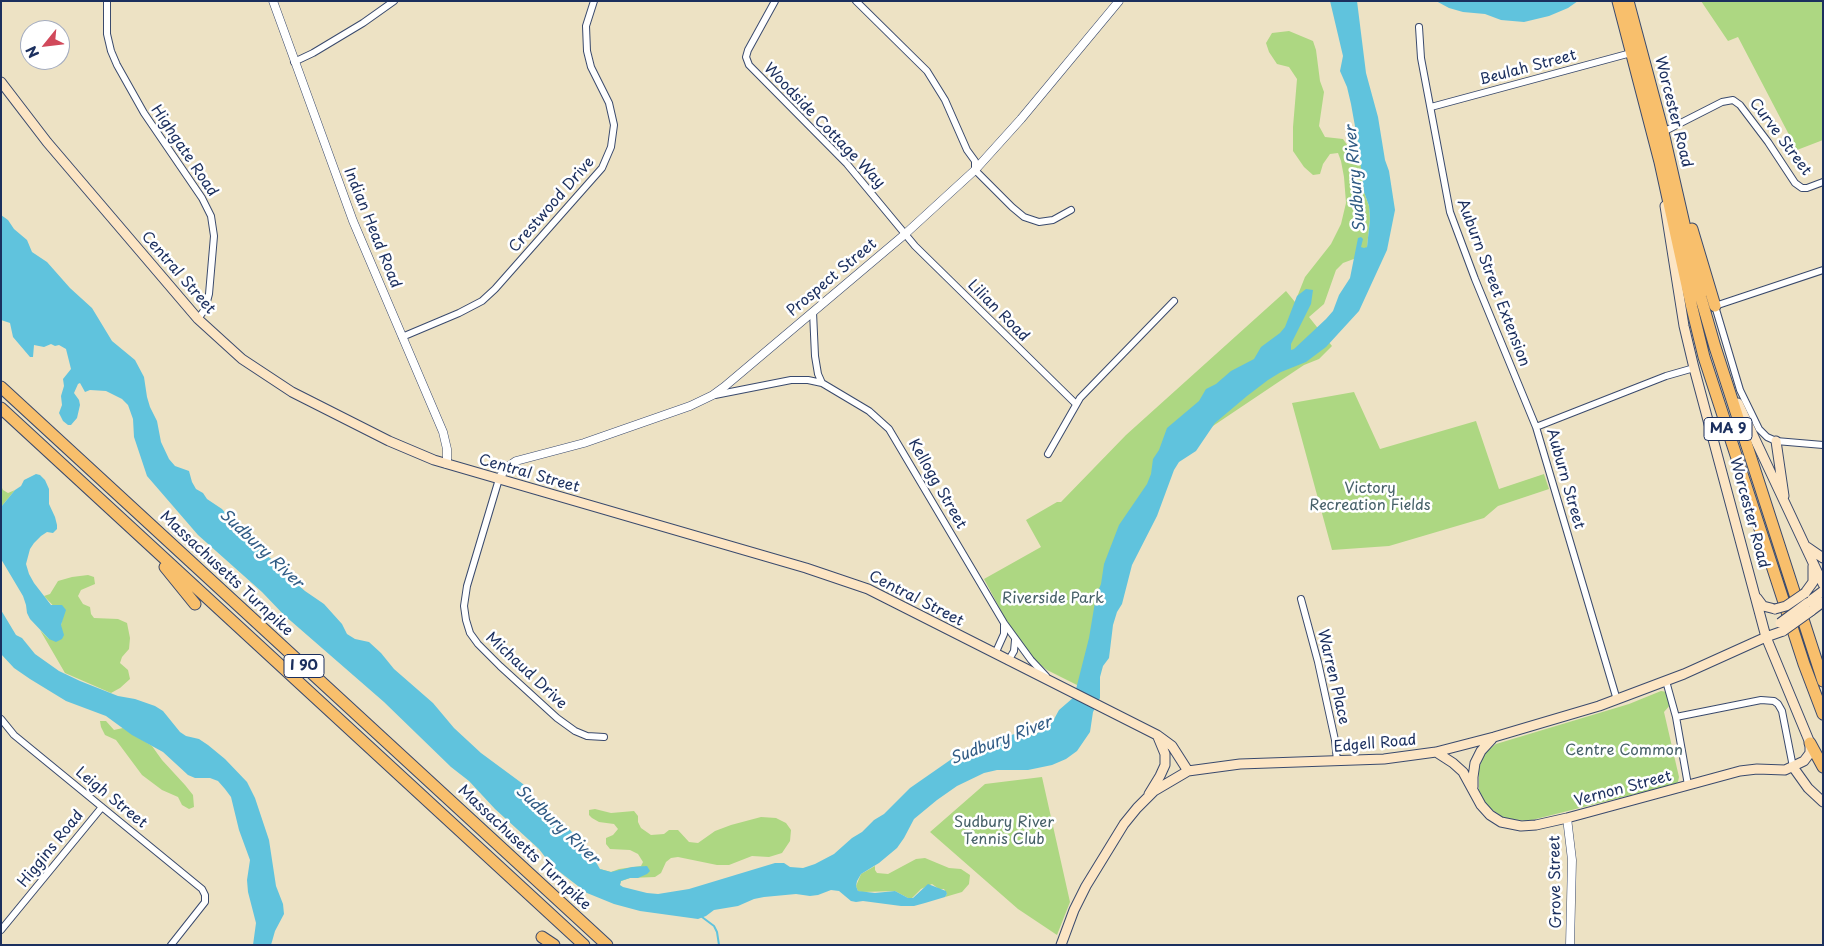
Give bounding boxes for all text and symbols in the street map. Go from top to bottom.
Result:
north arrow [20,20,70,70]
text: N [20,42,44,62]
street label: Beulah Street [1478,46,1578,90]
street label: Worcester Road [1651,55,1695,169]
street label: Woodside Cottage Way [760,60,888,192]
street label: Curve Street [1745,95,1815,179]
street label: Highgate Road [147,102,221,200]
water label: Sudbury River [1342,125,1370,233]
street label: Crestwood Drive [506,154,598,256]
street label: Indian Head Road [340,165,404,291]
street label: Auburn Street Extension [1453,197,1533,369]
street label: Central Street [137,228,219,318]
street label: Prospect Street [784,235,880,321]
street label: Lilian Road [963,276,1033,346]
road number: MA 9 [1704,418,1752,440]
street label: Auburn Street [1542,427,1588,531]
street label: Kellogg Street [904,436,970,532]
street label: Central Street [477,451,581,497]
street label: Worcester Road [1726,456,1772,570]
park label: Victory Recreation Fields [1309,480,1431,515]
water label: Sudbury River [215,506,307,592]
street label: Massachusetts Turnpike [156,508,296,640]
street label: Central Street [866,567,966,631]
park label: Riverside Park [1002,590,1104,608]
street label: Warren Place [1313,628,1353,726]
street label: Michaud Drive [482,629,570,713]
road number: I 90 [284,654,324,678]
water label: Sudbury River [948,713,1054,769]
street label: Edgell Road [1333,731,1417,757]
park label: Centre Common [1565,742,1683,760]
street label: Leigh Street [72,764,150,832]
street label: Vernon Street [1572,767,1674,811]
street label: Massachusetts Turnpike [454,782,594,914]
water label: Sudbury River [511,782,603,868]
street label: Higgins Road [15,807,87,891]
park label: Sudbury River Tennis Club [954,814,1054,849]
street label: Grove Street [1546,835,1566,929]

